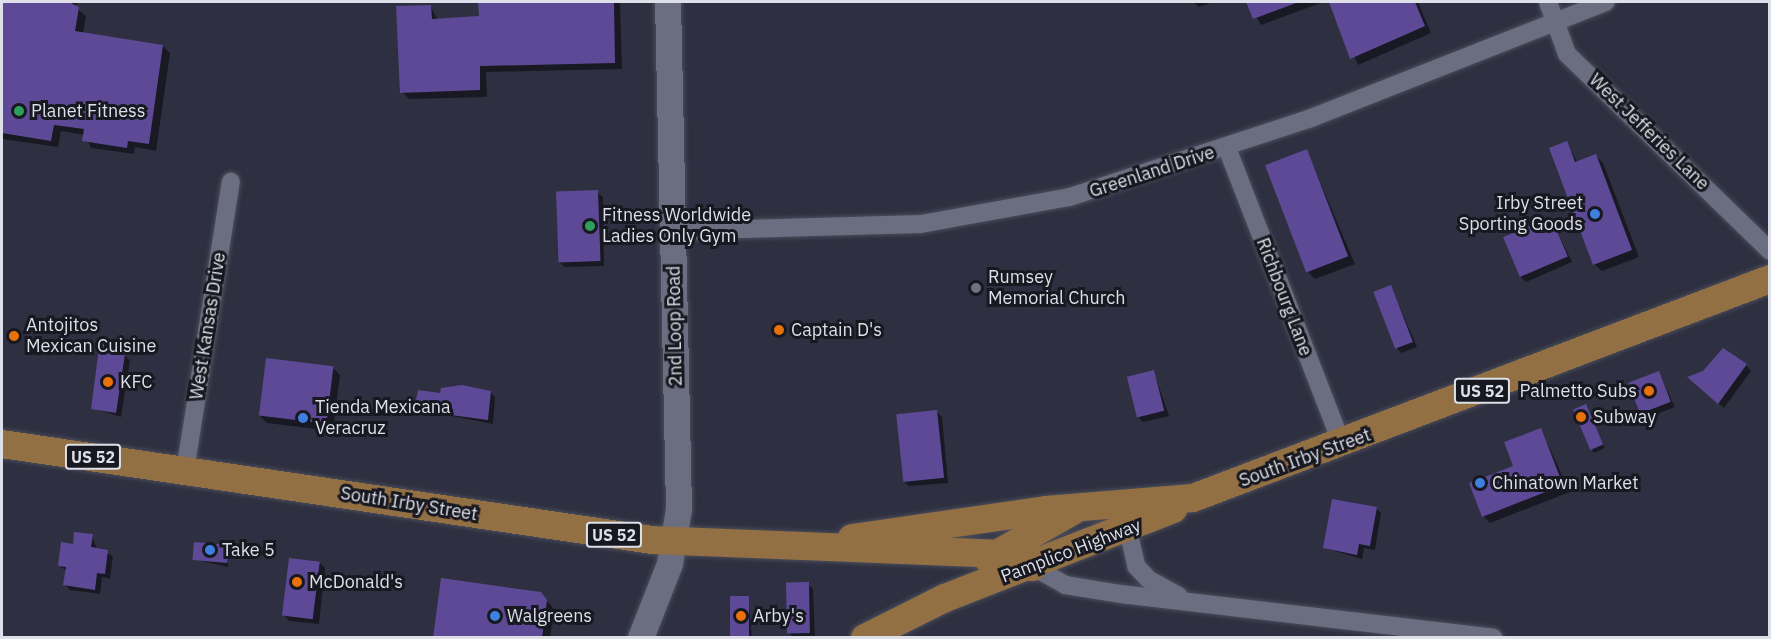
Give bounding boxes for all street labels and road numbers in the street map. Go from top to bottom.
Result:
street label: West Jefferies Lane [1585,69,1713,195]
street label: Greenland Drive [1087,142,1217,202]
street label: Richbourg Lane [1252,235,1316,359]
street label: West Kansas Drive [186,251,230,401]
street label: 2nd Loop Road [663,265,687,387]
road number: US 52 [1454,378,1510,404]
street label: South Irby Street [1236,424,1374,492]
road number: US 52 [64,444,122,470]
street label: South Irby Street [339,483,479,525]
street label: Pamplico Highway [998,514,1144,588]
road number: US 52 [586,522,642,548]

